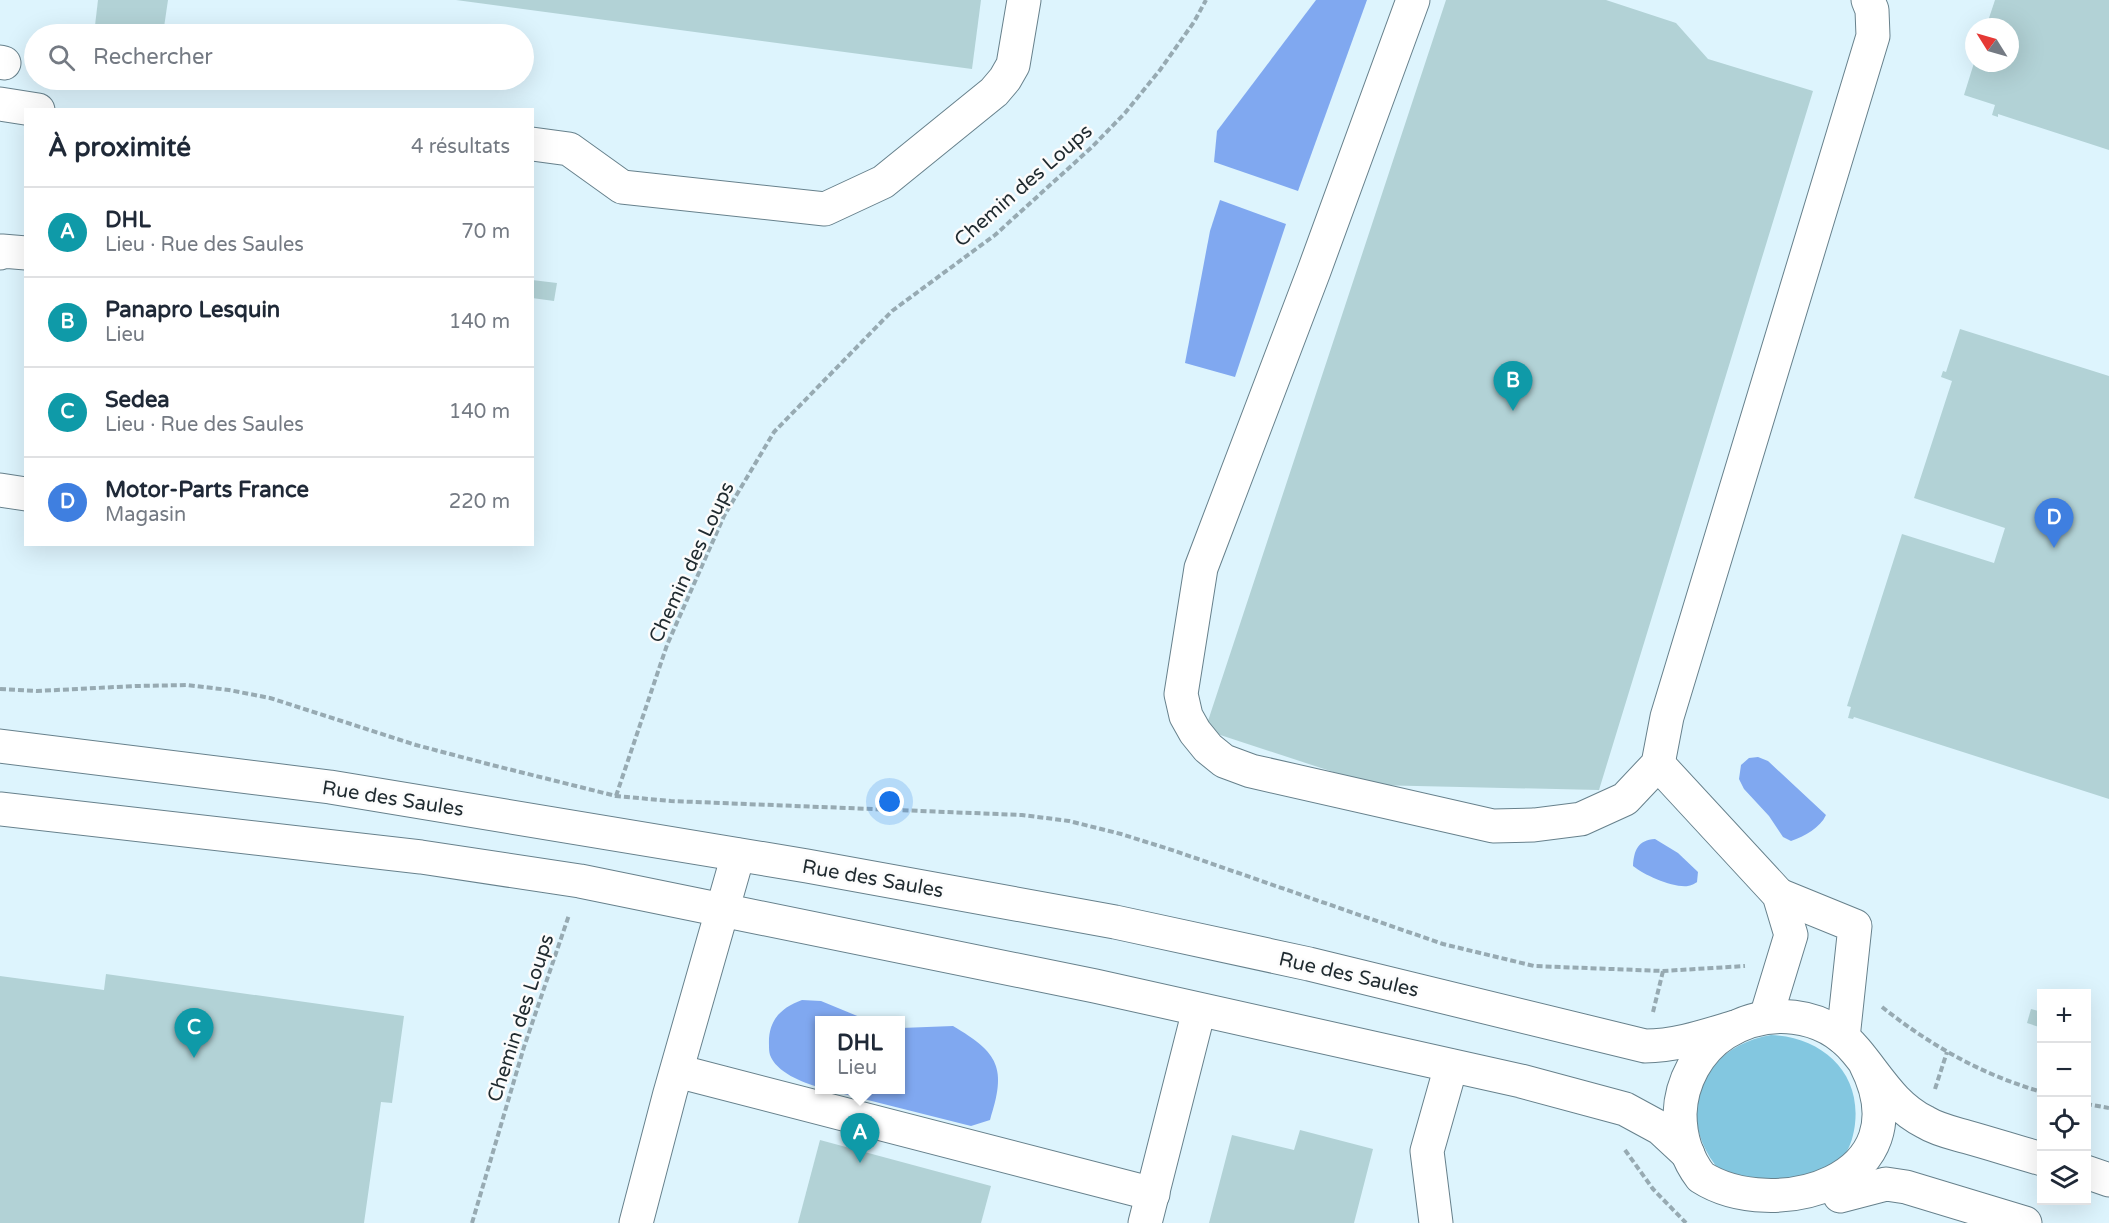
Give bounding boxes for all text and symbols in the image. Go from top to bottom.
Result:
north arrow [1965,18,2019,72]
search box [24,24,534,90]
icon: search [45,41,78,74]
text: Rechercher [93,44,213,70]
street label: Chemin des Loups [950,119,1098,252]
text: À proximité [48,132,191,163]
text: 4 résultats [411,135,510,159]
text: DHL [105,207,151,233]
text: A [60,220,75,244]
text: 70 m [461,220,510,244]
text: Lieu · Rue des Saules [105,233,304,257]
text: Panapro Lesquin [105,297,280,323]
text: B [61,310,74,334]
text: 140 m [449,310,510,334]
text: Lieu [105,323,145,347]
pin: B [1494,362,1532,411]
text: Sedea [105,387,170,413]
text: C [61,400,74,424]
text: 140 m [449,400,510,424]
text: Lieu · Rue des Saules [105,413,304,437]
text: Motor-Parts France [105,477,309,503]
street label: Chemin des Loups [644,478,740,647]
text: D [60,490,75,514]
text: 220 m [449,490,510,514]
pin: D [2034,498,2074,548]
text: Magasin [105,503,186,527]
street label: Rue des Saules [320,776,465,822]
your location [875,787,904,816]
street label: Rue des Saules [800,855,945,903]
street label: Chemin des Loups [483,931,559,1105]
street label: Rue des Saules [1276,947,1421,1003]
map controls [2037,989,2091,1205]
button: + [2037,989,2091,1043]
pin: C [174,1008,214,1058]
popup [815,1016,905,1094]
text: DHL [837,1030,883,1056]
button: − [2037,1043,2091,1097]
text: Lieu [837,1056,877,1080]
button: locate [2037,1097,2091,1151]
pin: A [840,1114,880,1163]
button: layers [2037,1151,2091,1205]

